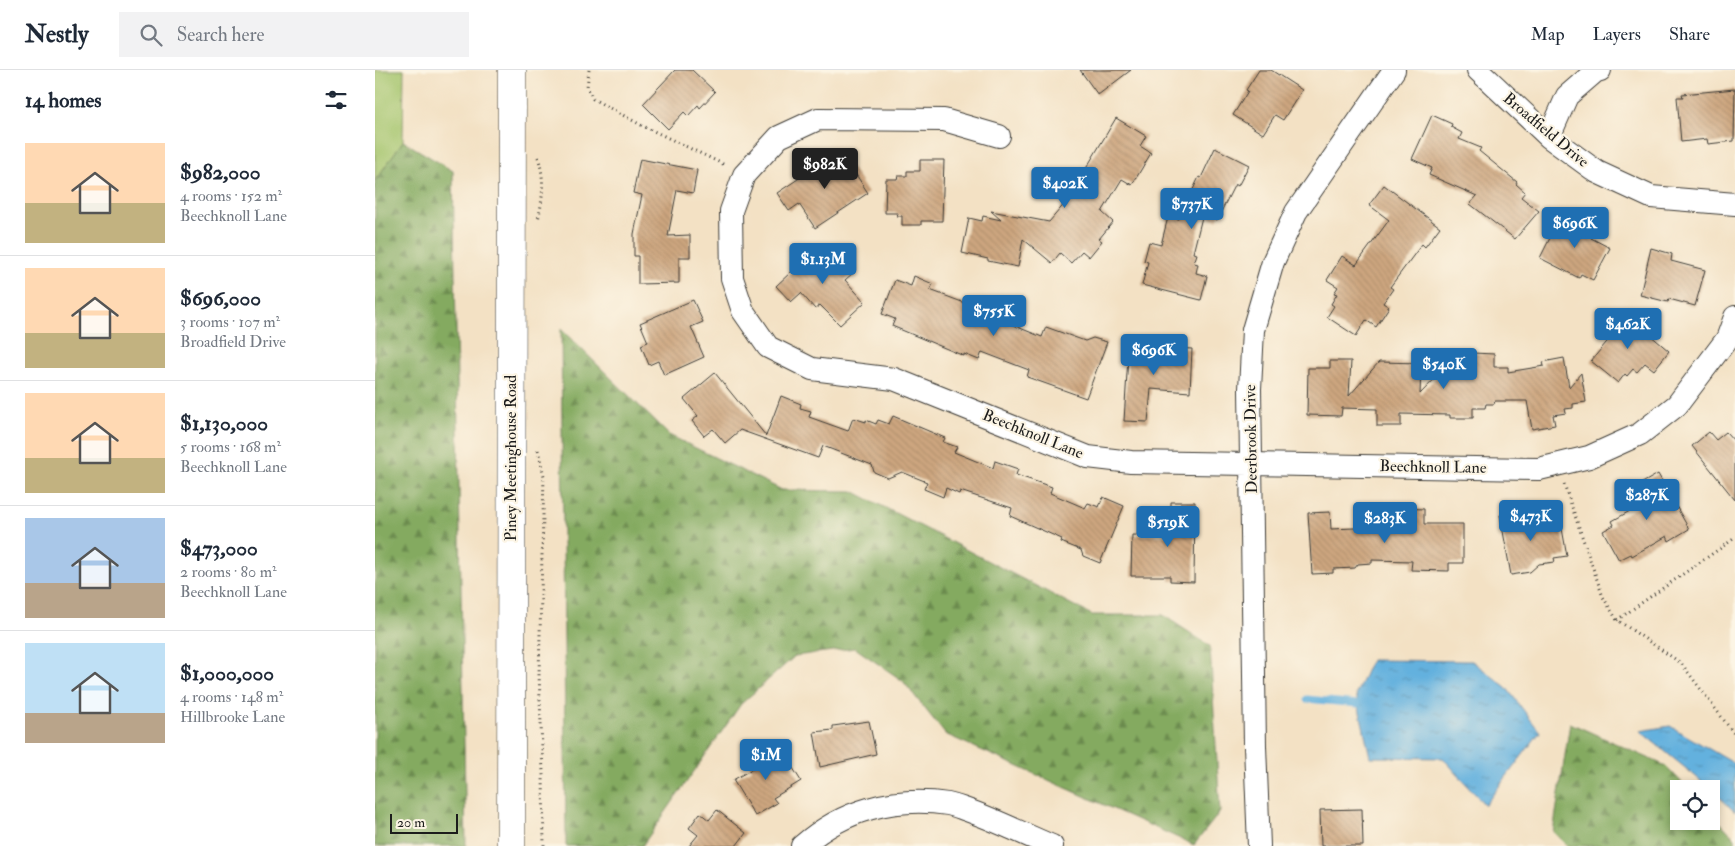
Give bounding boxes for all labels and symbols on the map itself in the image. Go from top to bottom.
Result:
street label: Broadfield Drive [1499,88,1593,172]
pin: $982K [790,148,860,190]
pin: $402K [1030,166,1100,209]
pin: $737K [1157,188,1227,230]
pin: $696K [1540,206,1610,249]
pin: $1.13M [782,242,864,285]
pin: $755K [959,294,1029,337]
pin: $462K [1593,308,1663,350]
pin: $696K [1119,334,1189,376]
pin: $540K [1409,348,1479,390]
street label: Piney Meetinghouse Road [501,375,521,541]
street label: Deerbrook Drive [1240,384,1262,494]
street label: Beechknoll Lane [980,405,1087,463]
street label: Beechknoll Lane [1379,456,1487,478]
pin: $287K [1612,478,1682,521]
pin: $473K [1496,500,1566,542]
pin: $283K [1350,502,1420,544]
pin: $519K [1133,506,1203,548]
pin: $1M [742,738,790,781]
scale bar [390,811,457,834]

